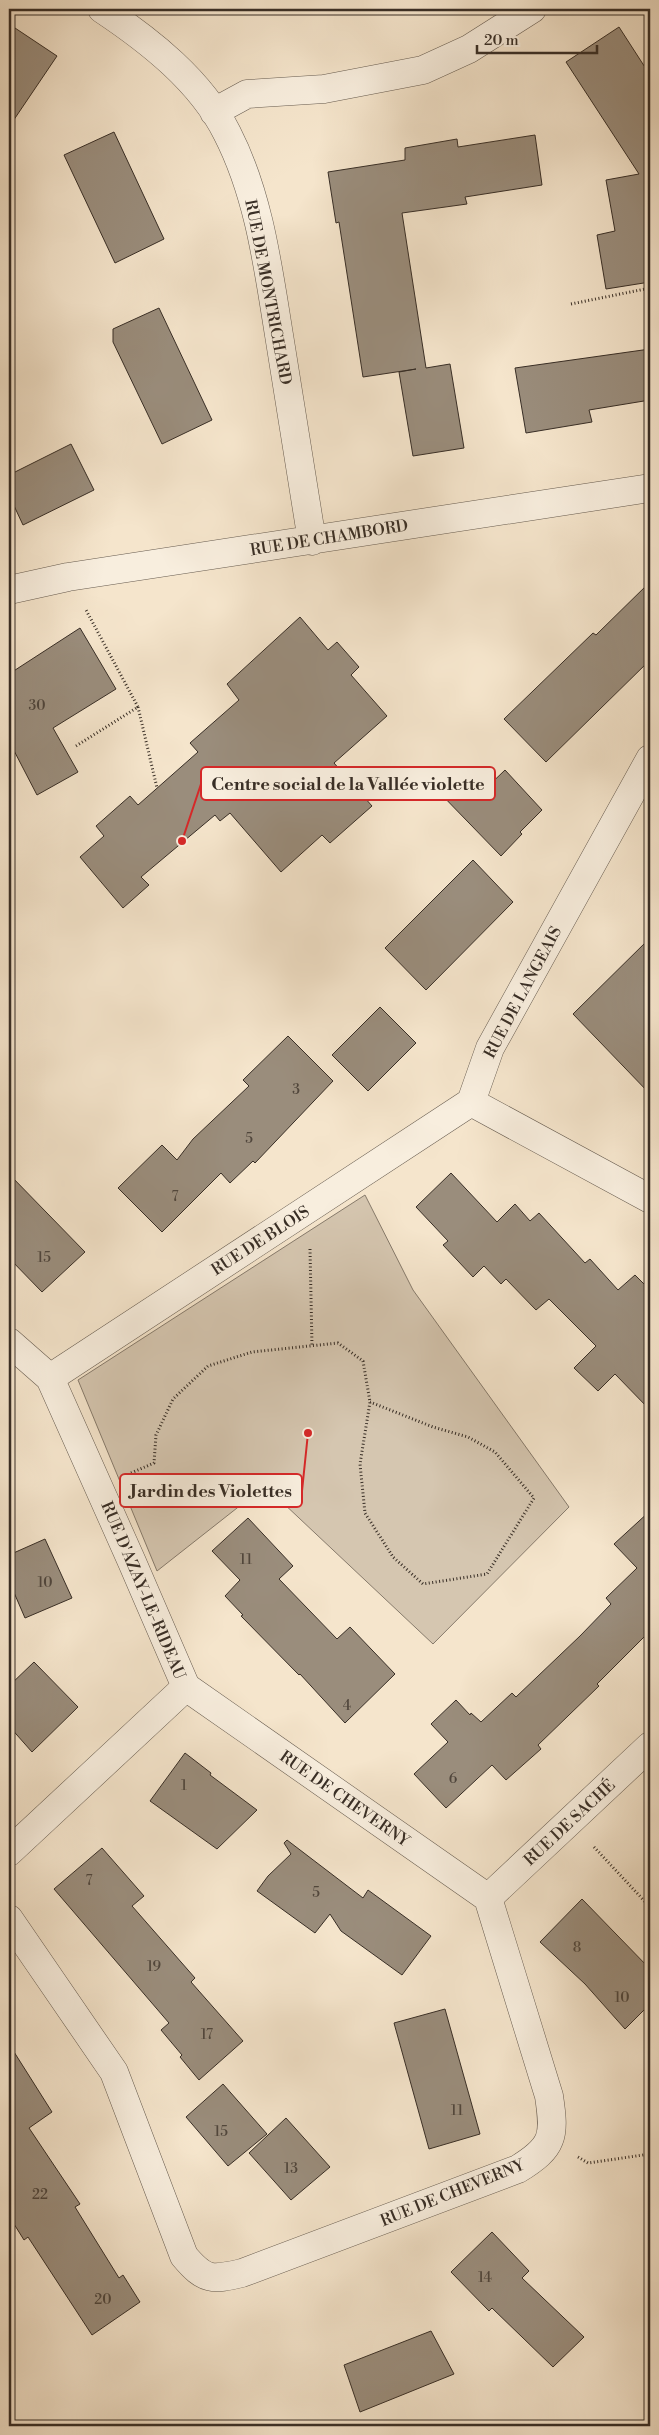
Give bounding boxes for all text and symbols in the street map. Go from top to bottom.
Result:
scale bar [477,22,596,54]
text: 20 m [484,31,519,50]
street label: RUE DE MONTRICHARD [240,198,296,387]
street label: RUE DE CHAMBORD [249,516,410,560]
house number: 30 [28,697,46,715]
callout: Centre social de la Vallée violette [201,767,495,800]
text: Centre social de la Vallée violette [211,773,485,796]
street label: RUE DE LANGEAIS [480,923,566,1062]
house number: 3 [292,1081,300,1099]
house number: 5 [245,1130,253,1148]
house number: 7 [171,1188,179,1206]
street label: RUE DE BLOIS [208,1202,313,1280]
house number: 15 [37,1249,51,1267]
callout: Jardin des Violettes [120,1474,302,1507]
text: Jardin des Violettes [127,1480,292,1503]
street label: RUE D'AZAY-LE-RIDEAU [97,1498,190,1683]
house number: 11 [240,1551,252,1569]
house number: 10 [38,1574,52,1592]
house number: 4 [343,1697,351,1715]
street label: RUE DE CHEVERNY [276,1746,414,1852]
house number: 6 [449,1770,458,1788]
street label: RUE DE SACHÉ [518,1774,620,1870]
house number: 1 [181,1777,187,1795]
house number: 7 [85,1872,93,1890]
house number: 5 [312,1884,320,1902]
house number: 8 [573,1939,581,1957]
house number: 19 [147,1958,161,1976]
house number: 10 [615,1989,629,2007]
house number: 17 [201,2026,213,2044]
house number: 11 [451,2102,463,2120]
house number: 15 [214,2123,228,2141]
street label: RUE DE CHEVERNY [377,2154,529,2231]
house number: 13 [284,2160,298,2178]
house number: 22 [32,2186,48,2204]
house number: 14 [478,2269,492,2287]
house number: 20 [94,2291,112,2309]

